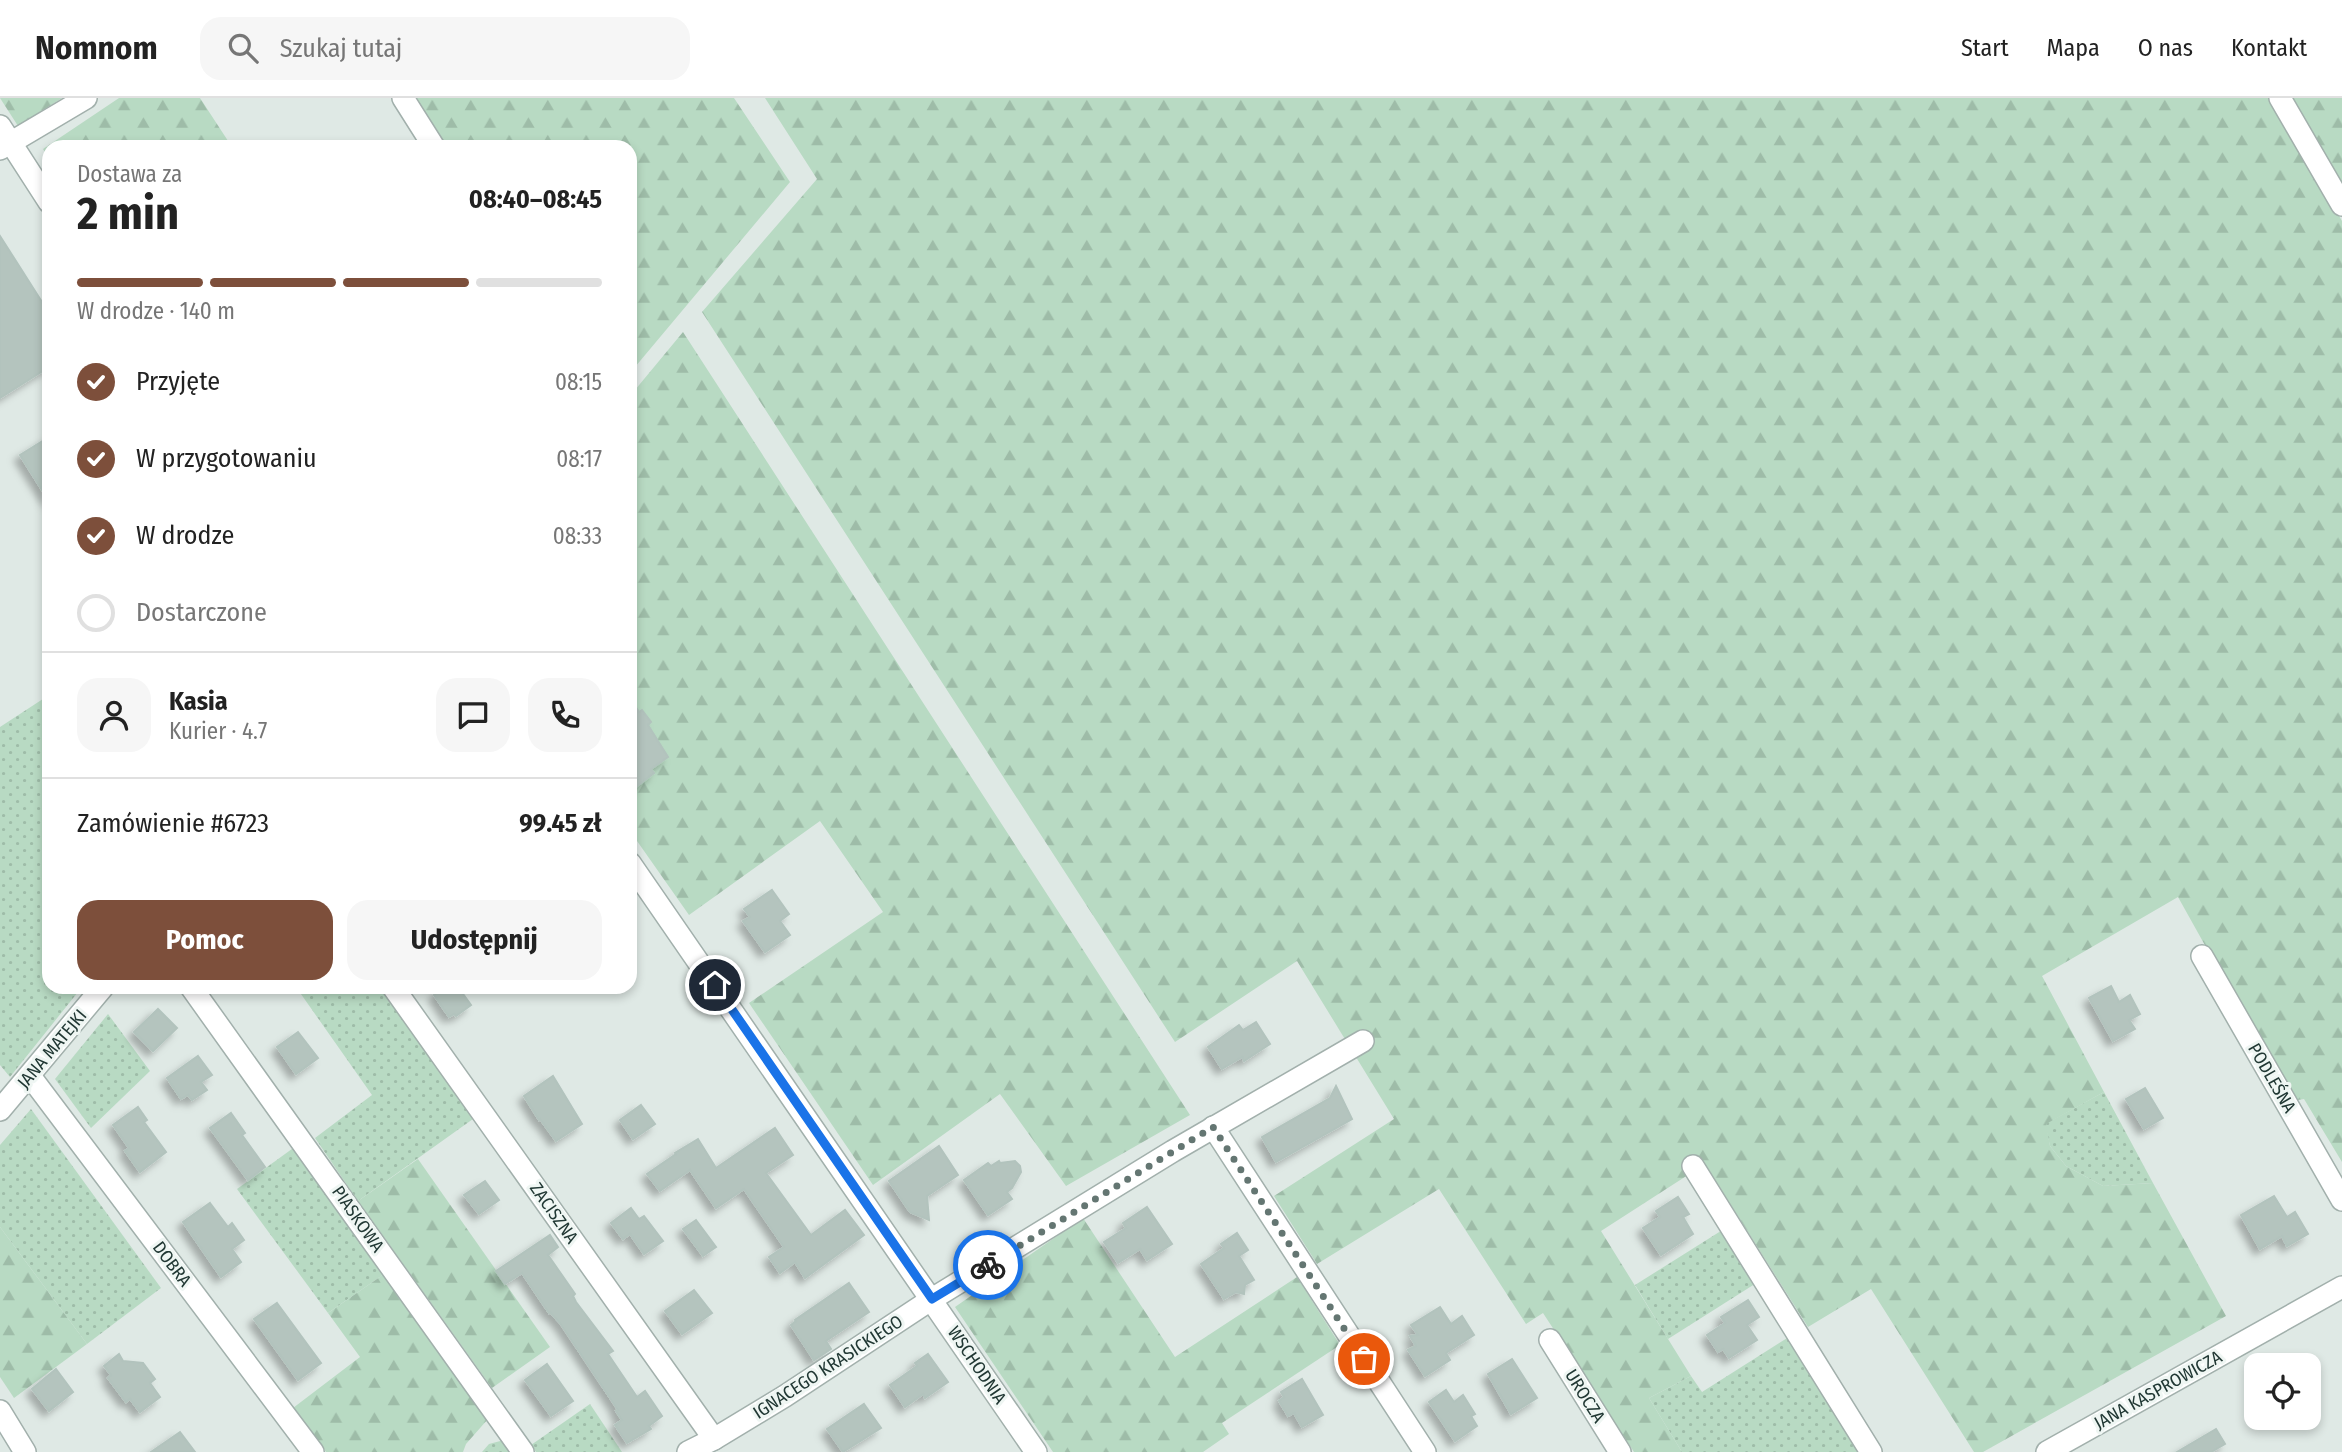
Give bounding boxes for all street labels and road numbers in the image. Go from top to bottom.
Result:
street label: JANA MATEJKI [13,1005,91,1093]
street label: PODLEŚNA [2243,1039,2302,1117]
street label: ZACISZNA [525,1178,583,1248]
street label: PIASKOWA [327,1182,389,1257]
street label: DOBRA [148,1237,196,1291]
street label: IGNACEGO KRASICKIEGO [749,1310,907,1424]
street label: WSCHODNIA [943,1322,1011,1409]
street label: JANA KASPROWICZA [2090,1346,2226,1434]
street label: UROCZA [1560,1365,1610,1427]

